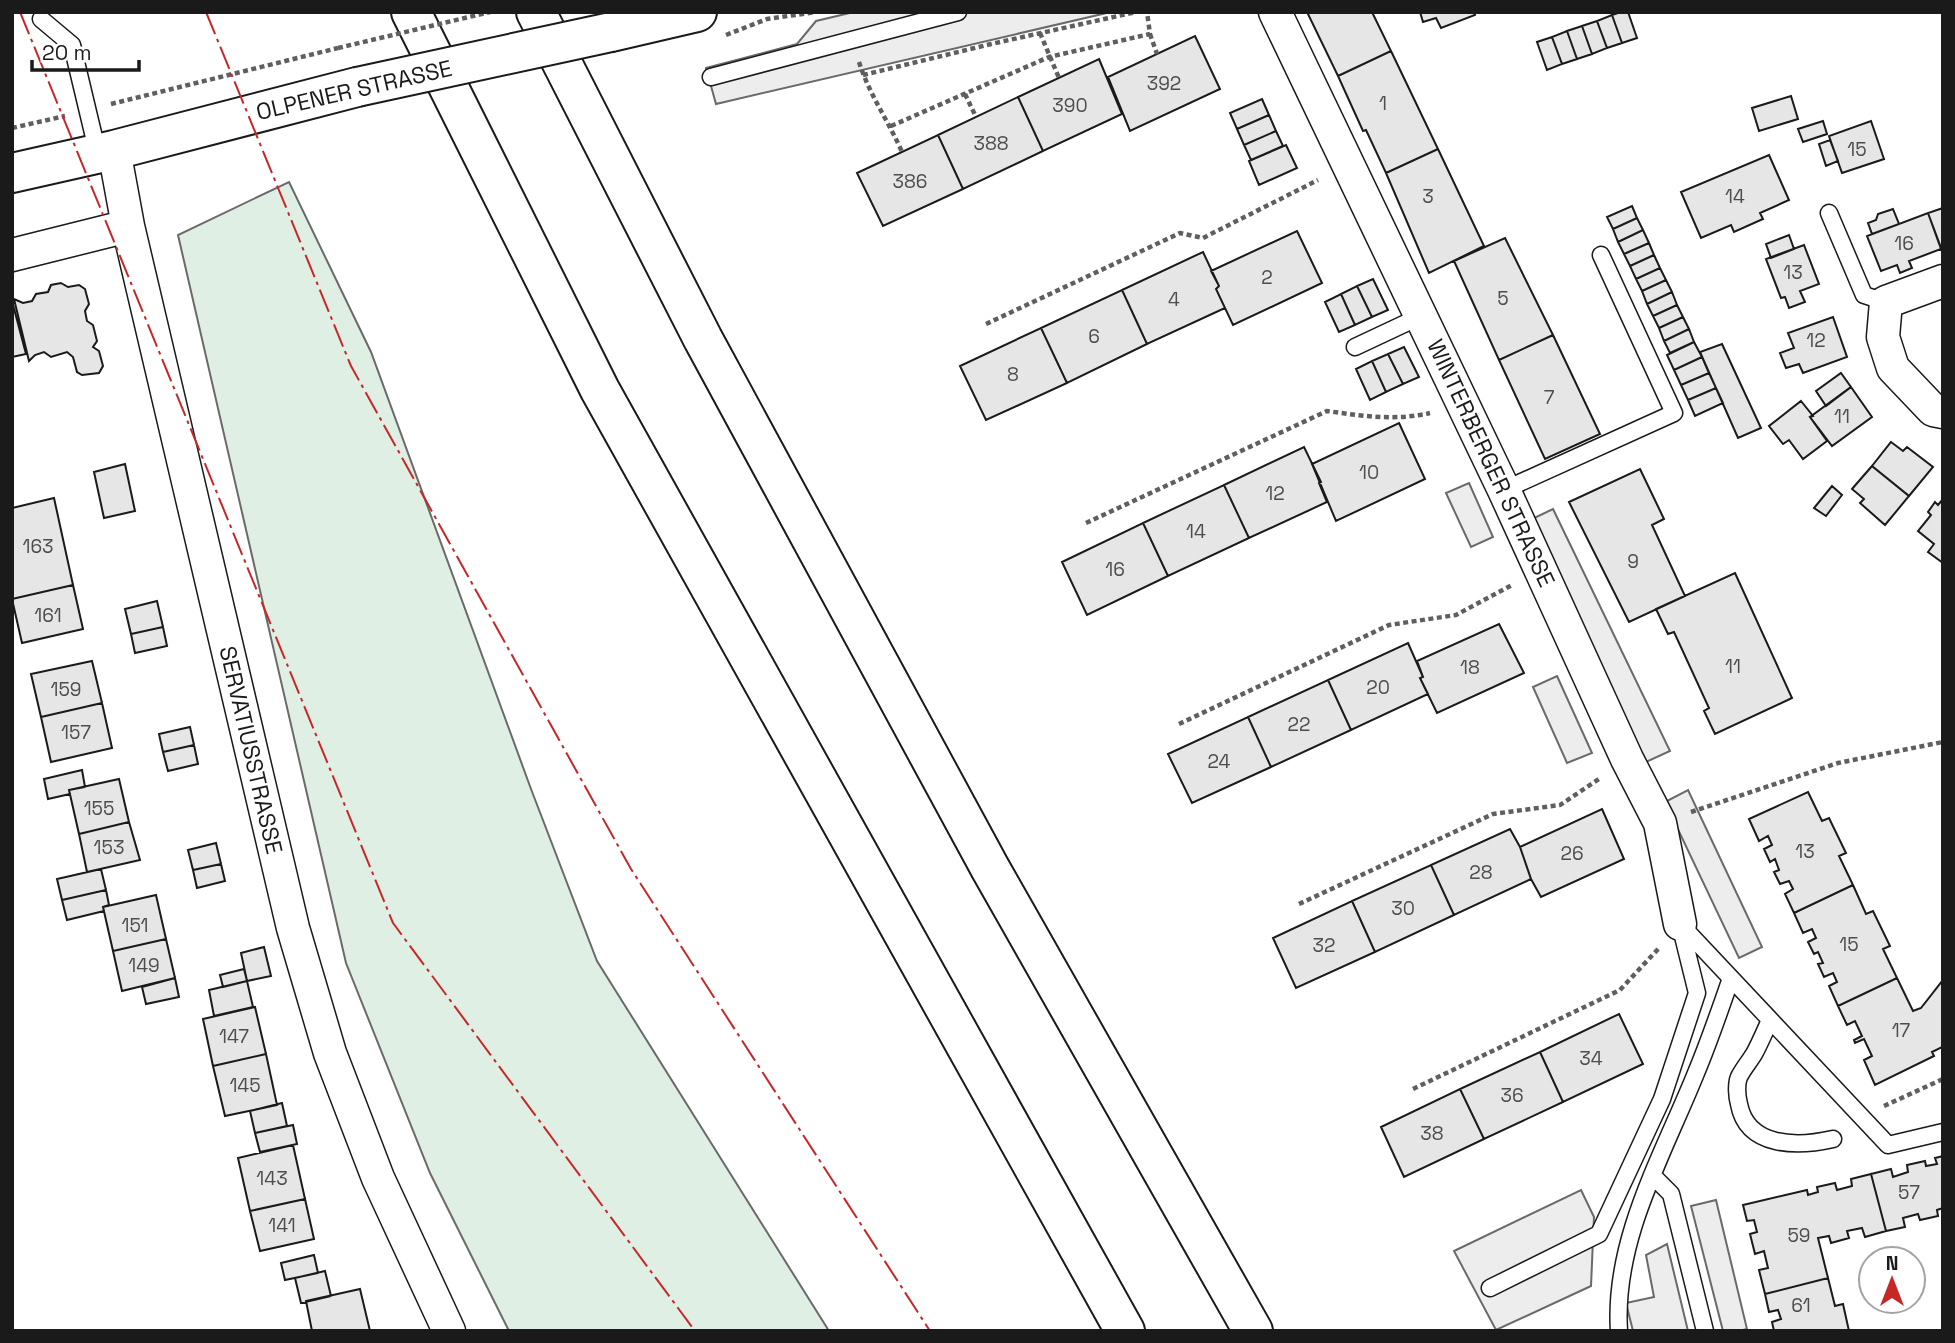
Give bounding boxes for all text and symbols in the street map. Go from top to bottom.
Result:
scale bar [32,28,138,72]
text: 20 m [42,39,92,66]
street label: OLPENER STRASSE [253,53,455,127]
house number: 392 [1147,71,1181,96]
house number: 1 [1379,91,1387,116]
house number: 390 [1052,93,1088,118]
house number: 388 [973,131,1009,156]
house number: 15 [1847,137,1867,162]
house number: 386 [893,169,927,194]
house number: 3 [1422,184,1434,209]
house number: 14 [1725,184,1745,209]
house number: 16 [1894,231,1914,256]
house number: 13 [1783,260,1803,285]
house number: 2 [1261,265,1273,290]
house number: 5 [1497,286,1509,311]
house number: 4 [1168,287,1180,312]
house number: 6 [1088,324,1100,349]
house number: 12 [1806,328,1826,353]
street label: WINTERBERGER STRASSE [1420,334,1562,592]
house number: 8 [1007,362,1019,387]
house number: 7 [1544,385,1555,410]
house number: 11 [1834,404,1850,429]
house number: 10 [1359,460,1379,485]
house number: 12 [1265,481,1285,506]
house number: 14 [1186,519,1206,544]
house number: 163 [22,534,54,559]
house number: 9 [1627,549,1639,574]
house number: 16 [1105,557,1125,582]
house number: 161 [34,603,62,628]
street label: SERVATIUSSTRASSE [212,643,290,857]
house number: 11 [1725,654,1741,679]
house number: 18 [1460,655,1480,680]
house number: 20 [1366,675,1390,700]
house number: 159 [51,677,81,702]
house number: 22 [1288,712,1310,737]
house number: 157 [61,720,91,745]
house number: 24 [1208,749,1231,774]
house number: 155 [84,796,114,821]
house number: 153 [94,835,124,860]
house number: 13 [1795,839,1815,864]
house number: 26 [1560,841,1584,866]
house number: 28 [1469,860,1493,885]
house number: 30 [1391,896,1415,921]
house number: 151 [122,913,149,938]
house number: 15 [1839,932,1859,957]
house number: 32 [1313,933,1335,958]
house number: 149 [128,953,160,978]
house number: 17 [1892,1018,1911,1043]
house number: 147 [219,1024,249,1049]
house number: 34 [1579,1046,1603,1071]
house number: 145 [229,1073,261,1098]
house number: 36 [1500,1083,1524,1108]
house number: 38 [1420,1121,1444,1146]
house number: 143 [256,1166,288,1191]
house number: 57 [1898,1180,1920,1205]
house number: 141 [268,1213,296,1238]
house number: 59 [1787,1223,1811,1248]
north arrow [1857,1245,1927,1315]
text: N [1886,1251,1898,1276]
house number: 61 [1791,1293,1811,1318]

